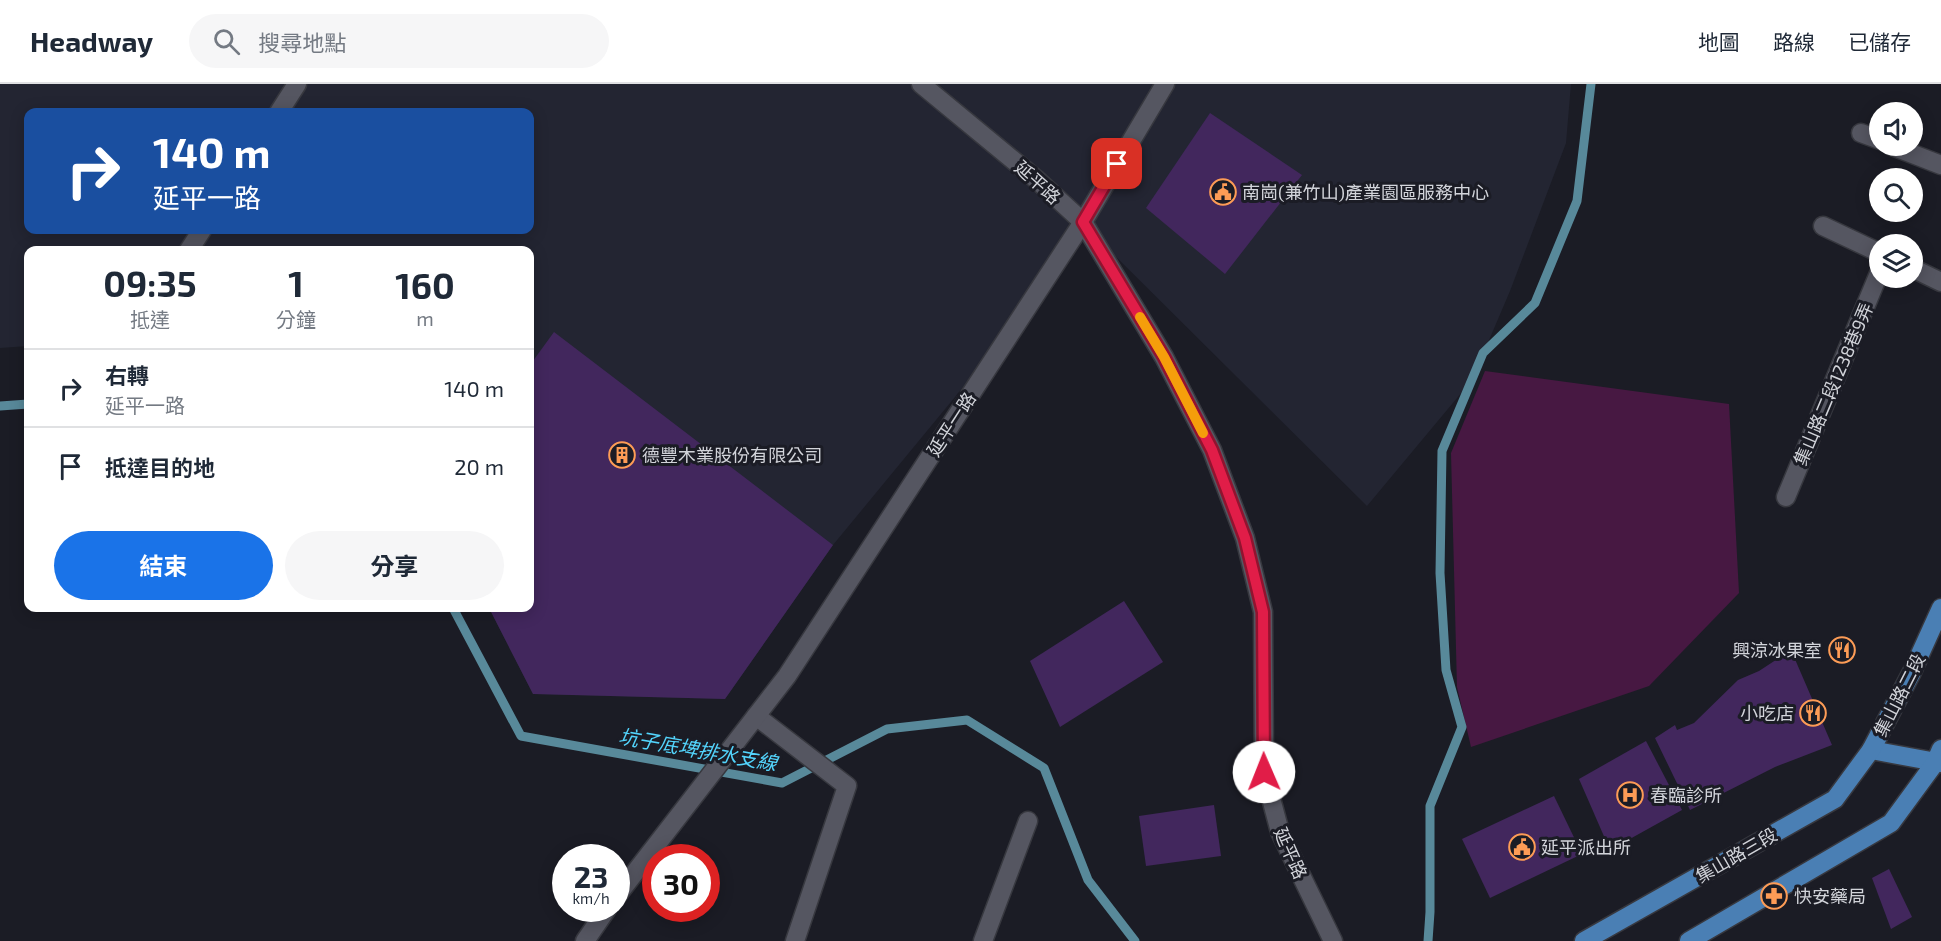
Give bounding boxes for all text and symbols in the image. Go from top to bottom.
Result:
search box [189,14,609,68]
text: Headway [30,24,153,58]
icon: search [210,25,243,58]
text: 搜尋地點 [258,29,346,55]
text: 地圖 [1698,29,1740,54]
text: 路線 [1773,29,1815,54]
text: 已儲存 [1848,29,1911,54]
map controls [1869,102,1923,288]
button: sound [1869,102,1923,156]
text: 140 m [153,126,270,176]
icon: right [54,132,132,210]
pin [1091,138,1142,189]
icon: arrive [1100,147,1133,180]
street label: 延平路 [1011,156,1065,208]
button: search [1869,168,1923,222]
public building icon: 南崗(兼竹山)產業園區服務中心 [1208,177,1238,207]
text: 延平一路 [153,181,261,213]
place label: 南崗(兼竹山)產業園區服務中心 [1242,181,1489,203]
button: layers [1869,234,1923,288]
text: 09:35 [103,261,197,304]
text: 1 [288,261,304,304]
text: 160 [395,263,455,306]
street label: 集山路二段1238巷9弄 [1789,299,1877,469]
text: m [416,306,434,330]
text: 抵達 [130,307,170,331]
text: 分鐘 [276,307,316,331]
text: 右轉 [105,362,149,388]
icon: right [54,372,87,405]
text: 140 m [444,375,504,401]
street label: 延平一路 [922,388,980,460]
text: 延平一路 [105,393,185,417]
building icon: 德豐木業股份有限公司 [607,440,637,470]
place label: 德豐木業股份有限公司 [642,444,822,466]
icon: arrive [54,450,87,483]
text: 20 m [454,453,504,479]
text: 抵達目的地 [105,454,215,480]
button: 結束 [54,531,273,600]
button: 分享 [285,531,504,600]
restaurant icon: 興涼冰果室 [1827,635,1857,665]
place label: 興涼冰果室 [1732,639,1822,661]
street label: 集山路二段 [1869,650,1929,740]
restaurant icon: 小吃店 [1798,698,1828,728]
place label: 小吃店 [1740,702,1794,724]
water label: 坑子底埤排水支線 [617,723,781,775]
position arrow [1232,740,1296,804]
hospital icon: 春臨診所 [1615,780,1645,810]
place label: 春臨診所 [1650,784,1722,806]
street label: 集山路三段 [1692,823,1780,887]
street label: 延平路 [1270,824,1312,882]
public building icon: 延平派出所 [1507,832,1537,862]
place label: 延平派出所 [1541,836,1631,858]
speed limit sign: 30 [642,844,720,922]
text: 23 [574,858,608,894]
pharmacy icon: 快安藥局 [1759,881,1789,911]
place label: 快安藥局 [1794,885,1866,907]
text: km/h [572,889,610,907]

